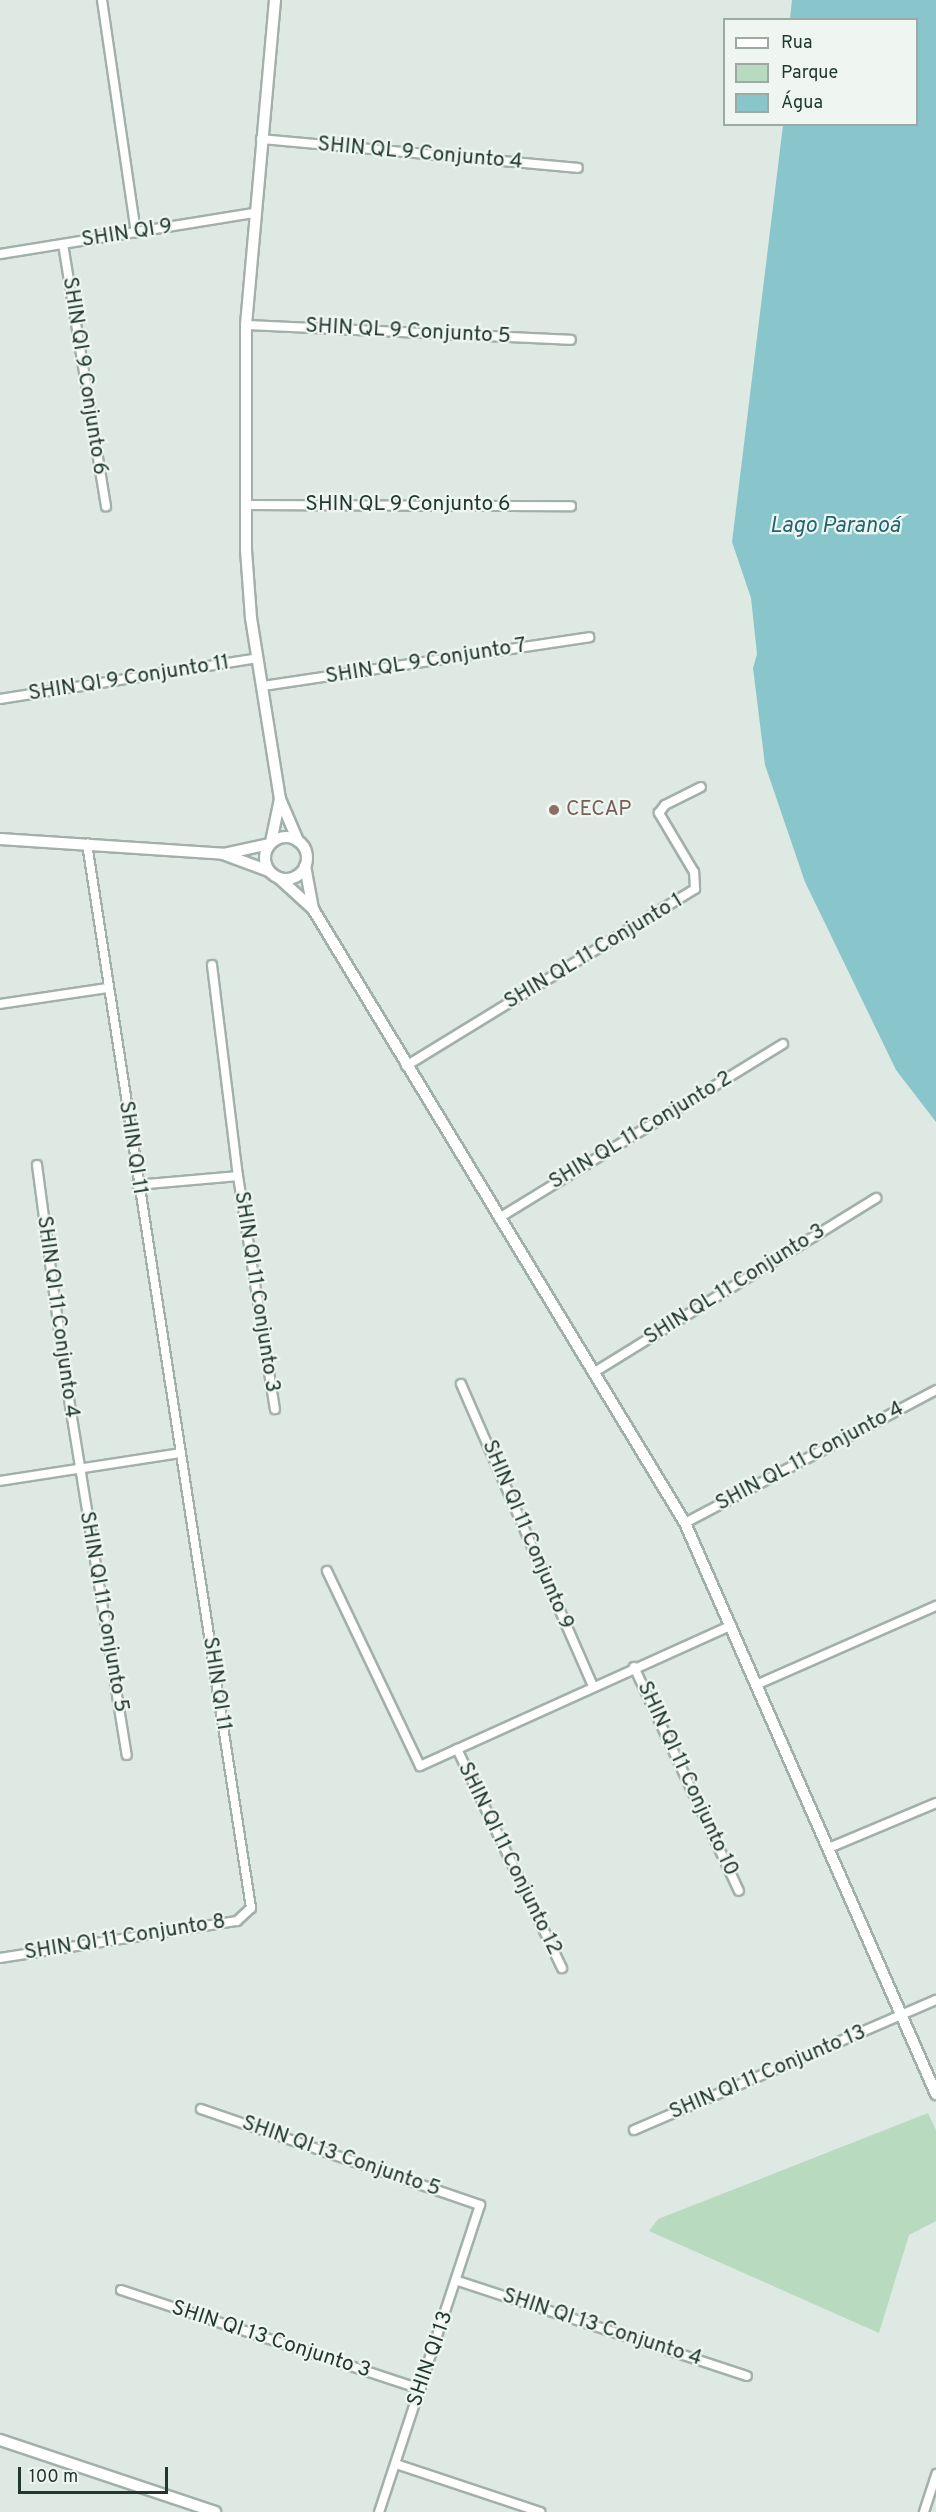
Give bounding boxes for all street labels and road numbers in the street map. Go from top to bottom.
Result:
street label: SHIN QL 9 Conjunto 4 [316,132,524,176]
street label: SHIN QI 9 [80,214,174,254]
street label: SHIN QI 9 Conjunto 6 [56,275,112,477]
street label: SHIN QL 9 Conjunto 5 [304,314,512,350]
street label: SHIN QL 9 Conjunto 6 [305,492,511,518]
street label: SHIN QL 9 Conjunto 7 [323,634,529,690]
street label: SHIN QI 9 Conjunto 11 [27,651,231,707]
street label: SHIN QL 11 Conjunto 1 [500,889,688,1015]
street label: SHIN QL 11 Conjunto 2 [545,1066,737,1196]
street label: SHIN QI 11 [112,1099,152,1197]
street label: SHIN QI 11 Conjunto 3 [228,1190,284,1394]
street label: SHIN QI 11 Conjunto 4 [30,1214,84,1420]
street label: SHIN QL 11 Conjunto 3 [640,1219,830,1351]
street label: SHIN QL 11 Conjunto 4 [712,1397,908,1517]
street label: SHIN QI 11 Conjunto 9 [476,1437,578,1633]
street label: SHIN QI 11 Conjunto 5 [73,1510,133,1714]
street label: SHIN QI 11 [196,1635,236,1733]
street label: SHIN QI 11 Conjunto 10 [631,1678,743,1880]
street label: SHIN QI 11 Conjunto 12 [451,1759,567,1959]
street label: SHIN QI 11 Conjunto 8 [23,1910,227,1966]
street label: SHIN QI 11 Conjunto 13 [666,2020,870,2126]
street label: SHIN QI 13 Conjunto 5 [238,2111,444,2203]
street label: SHIN QI 13 Conjunto 4 [499,2284,705,2372]
street label: SHIN QI 13 Conjunto 3 [168,2296,374,2384]
street label: SHIN QI 13 [403,2308,459,2410]

